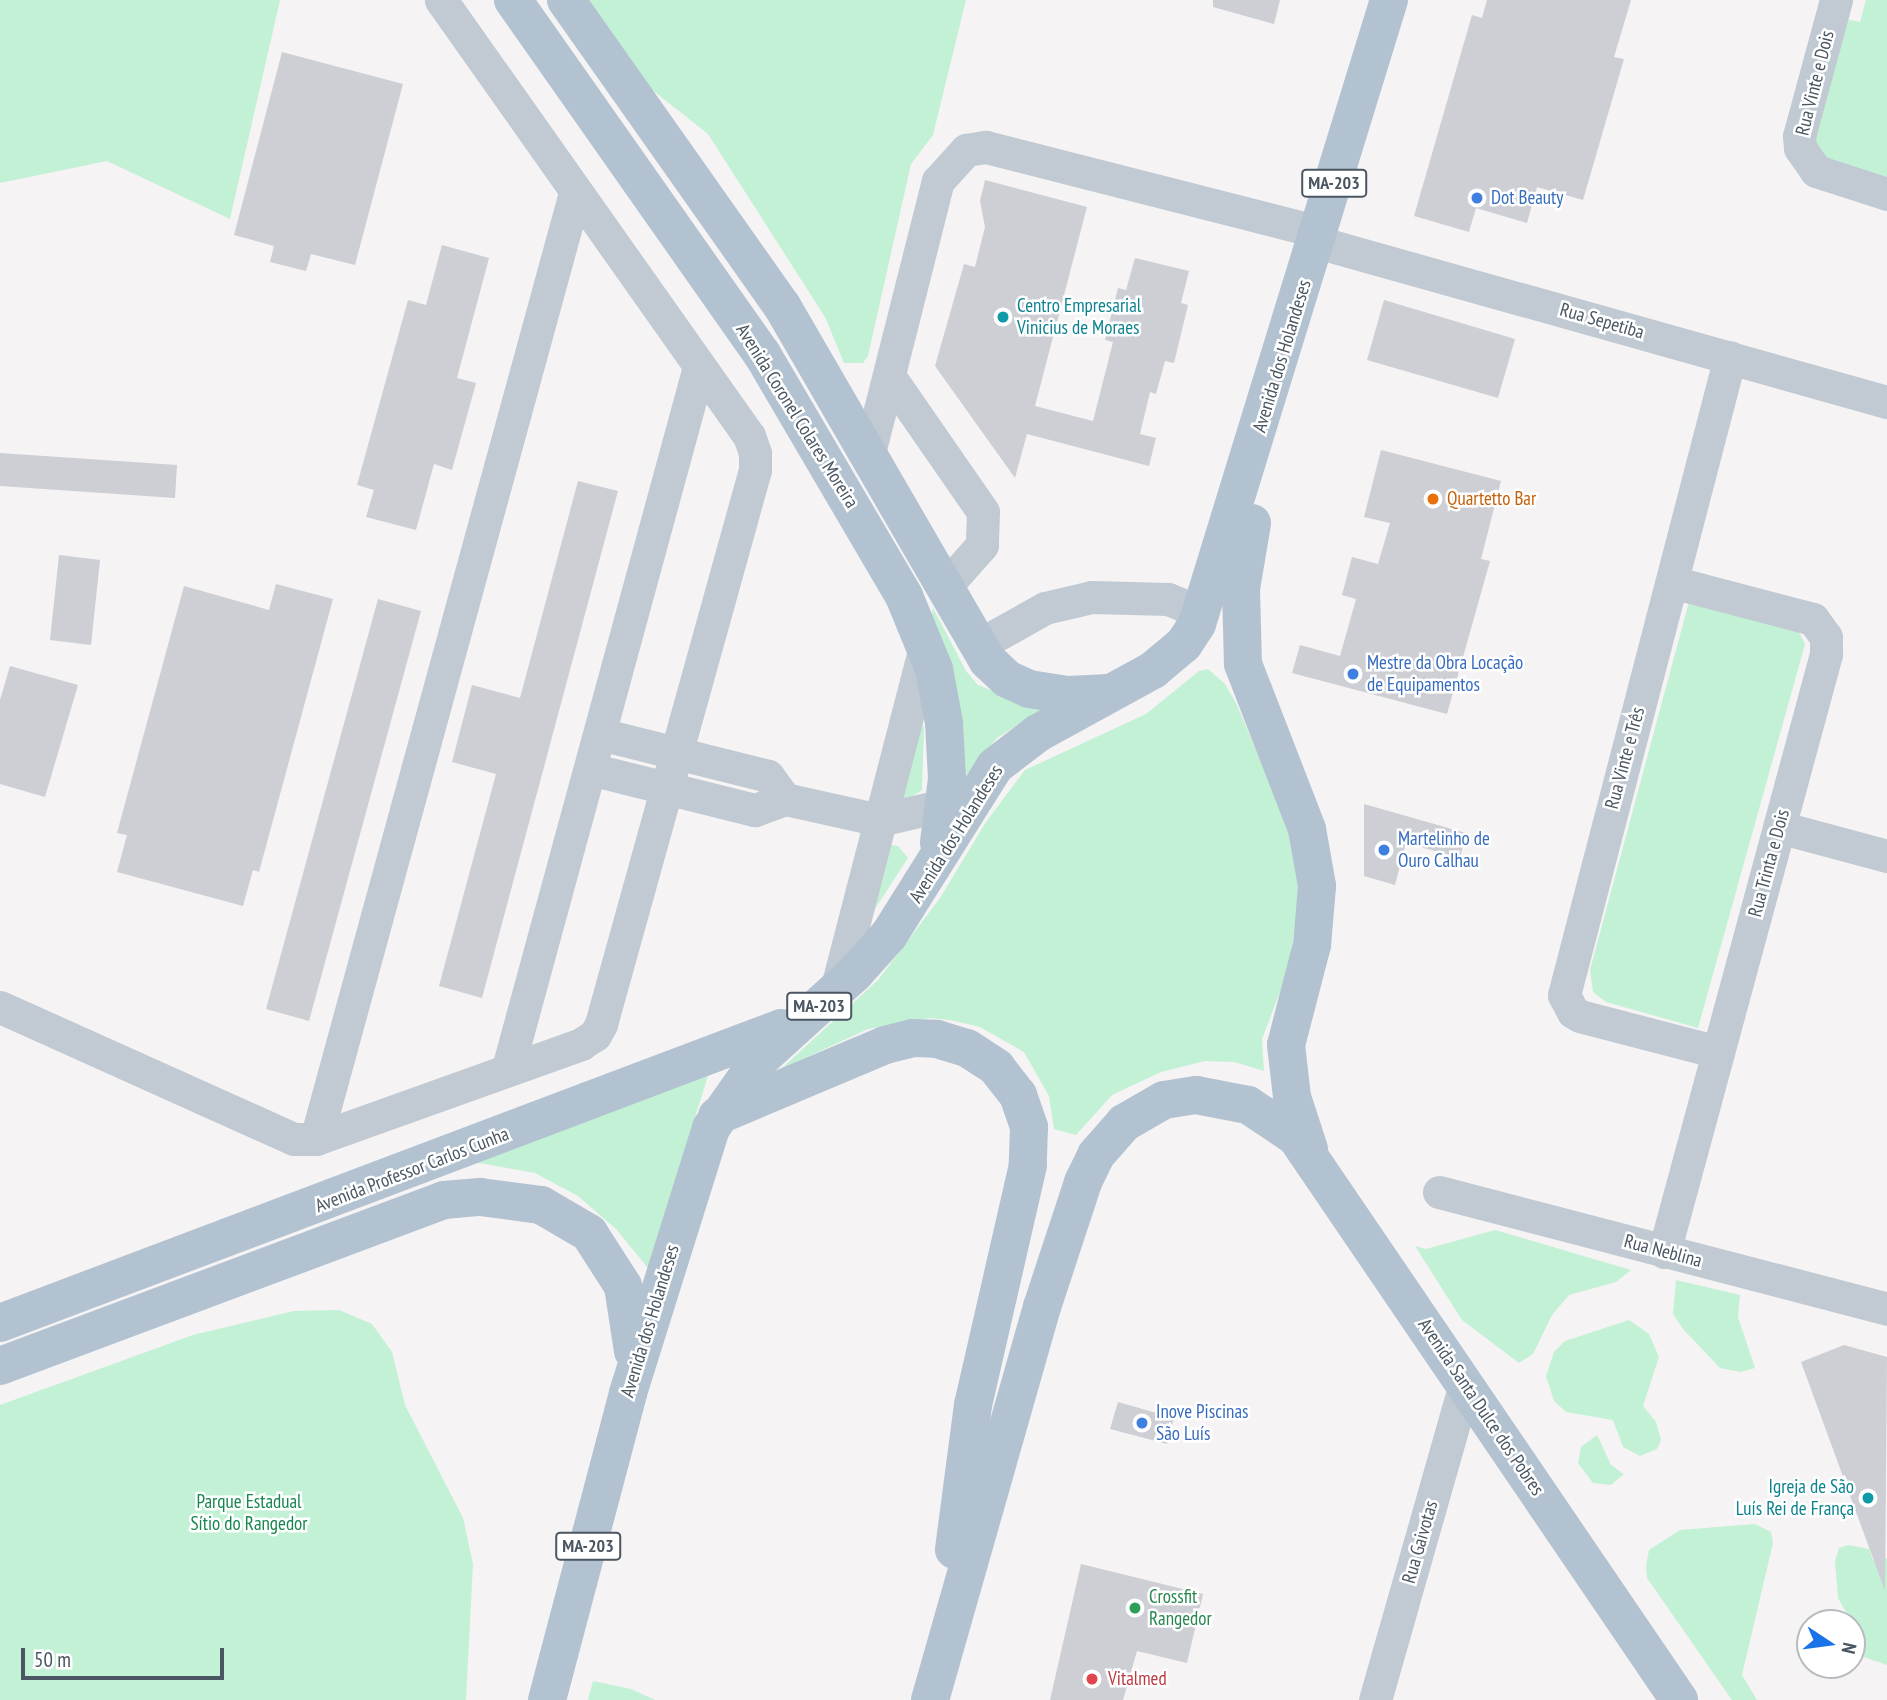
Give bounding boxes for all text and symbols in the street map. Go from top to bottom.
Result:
street label: Rua Vinte e Dois [1791,28,1839,138]
road number: MA-203 [1301,168,1367,198]
place label: Dot Beauty [1491,187,1563,209]
marker: Dot Beauty [1469,190,1485,206]
street label: Avenida dos Holandeses [1248,277,1316,435]
place label: Centro Empresarial Vinicius de Moraes [1017,295,1141,339]
street label: Rua Sepetiba [1557,298,1647,344]
marker: Centro Empresarial Vinicius de Moraes [995,309,1011,325]
street label: Avenida Coronel Colares Moreira [731,320,863,512]
place label: Quartetto Bar [1447,488,1536,510]
marker: Quartetto Bar [1425,491,1441,507]
place label: Mestre da Obra Locação de Equipamentos [1367,652,1523,696]
marker: Mestre da Obra Locação de Equipamentos [1345,666,1361,682]
street label: Rua Vinte e Três [1600,704,1650,812]
street label: Avenida dos Holandeses [904,761,1008,907]
street label: Rua Trinta e Dois [1744,806,1794,920]
place label: Martelinho de Ouro Calhau [1398,828,1490,872]
marker: Martelinho de Ouro Calhau [1376,842,1392,858]
road number: MA-203 [786,992,852,1021]
street label: Avenida Professor Carlos Cunha [312,1123,512,1217]
street label: Rua Neblina [1622,1230,1704,1272]
street label: Avenida dos Holandeses [616,1242,684,1400]
street label: Avenida Santa Dulce dos Pobres [1413,1314,1549,1500]
place label: Inove Piscinas São Luís [1156,1401,1248,1445]
marker: Inove Piscinas São Luís [1134,1415,1150,1431]
place label: Igreja de São Luís Rei de França [1736,1476,1854,1520]
marker: Igreja de São Luís Rei de França [1860,1490,1876,1506]
park label: Parque Estadual Sítio do Rangedor [190,1491,308,1535]
street label: Rua Gaivotas [1397,1498,1443,1586]
road number: MA-203 [555,1532,621,1560]
place label: Crossfit Rangedor [1149,1586,1212,1630]
marker: Crossfit Rangedor [1127,1600,1143,1616]
north arrow [1796,1609,1866,1679]
scale bar [24,1634,228,1678]
text: N [1837,1641,1862,1656]
text: 50 m [34,1646,71,1673]
place label: Vitalmed [1108,1668,1167,1690]
marker: Vitalmed [1082,1669,1102,1689]

